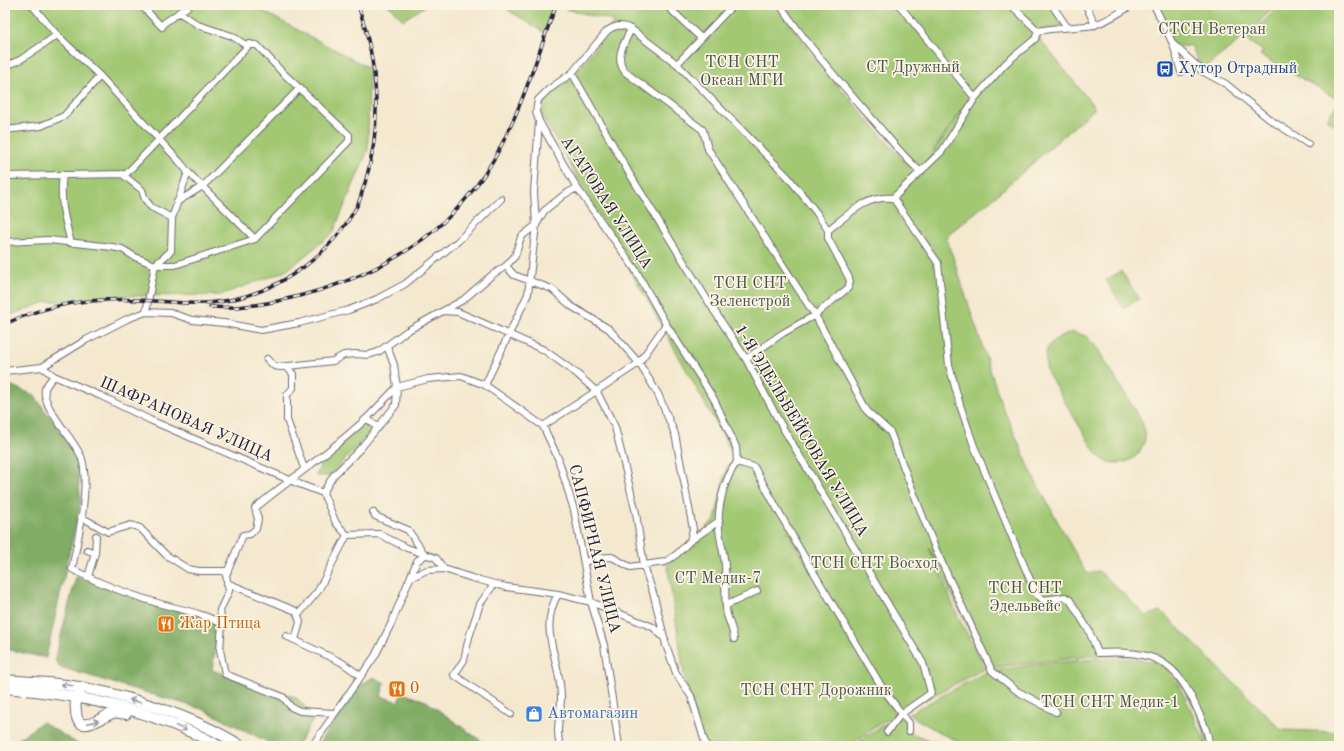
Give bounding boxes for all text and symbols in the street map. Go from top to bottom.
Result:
park label: СТСН Ветеран [1158,22,1266,38]
park label: ТСН СНТ Океан МГИ [700,55,784,89]
bus stop icon: Хутор Отрадный [1155,59,1175,79]
park label: СТ Дружный [866,60,960,76]
place label: Хутор Отрадный [1178,61,1297,77]
street label: АГАТОВАЯ УЛИЦА [557,134,655,272]
park label: ТСН СНТ Зеленстрой [710,276,790,310]
street label: 1-Я ЭДЕЛЬВЕЙСОВАЯ УЛИЦА [731,320,874,540]
street label: ШАФРАНОВАЯ УЛИЦА [97,375,275,465]
street label: САПФИРНАЯ УЛИЦА [565,463,623,635]
park label: ТСН СНТ Восход [810,556,938,572]
park label: СТ Медик-7 [674,571,762,587]
park label: ТСН СНТ Эдельвейс [988,581,1062,615]
restaurant icon: Жар Птица [156,614,176,634]
place label: Жар Птица [179,616,261,632]
restaurant icon: 0 [387,679,407,699]
one-way arrow [60,681,73,689]
place label: 0 [410,681,419,697]
park label: ТСН СНТ Дорожник [740,683,892,699]
park label: ТСН СНТ Медик-1 [1041,695,1179,711]
one-way arrow [129,697,142,704]
shop icon: Автомагазин [524,704,544,724]
place label: Автомагазин [547,706,638,722]
one-way arrow [87,718,100,726]
one-way arrow [175,725,187,733]

